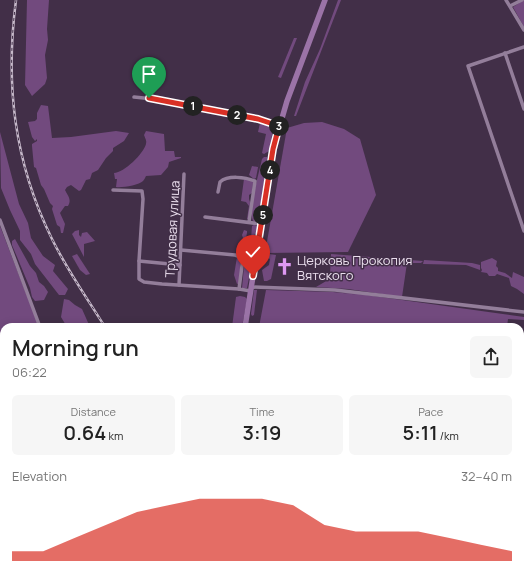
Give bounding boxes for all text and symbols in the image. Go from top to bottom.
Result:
pin [132,57,166,98]
icon: arrive [138,63,160,85]
pin: 1 [183,96,203,116]
text: 1 [191,98,195,113]
pin: 2 [227,105,247,125]
text: 2 [234,107,240,122]
pin: 3 [269,116,289,136]
text: 3 [276,118,282,133]
pin: 4 [260,160,280,180]
text: 4 [267,162,273,177]
street label: Трудовая улица [160,180,184,278]
pin: 5 [253,205,273,225]
text: 5 [260,207,266,222]
pin [236,235,270,276]
icon: check [242,241,264,263]
place label: Церковь Прокопия Вятского [297,251,413,284]
church icon: Церковь Прокопия Вятского [274,257,294,277]
text: Morning run [12,333,139,363]
button: share [470,336,512,378]
text: 06:22 [12,363,47,381]
text: Distance [71,404,116,419]
text: Time [250,404,274,419]
text: Pace [418,404,443,419]
text: 0.64 [63,419,106,446]
text: 3:19 [243,419,281,446]
text: 5:11 [402,419,438,446]
text: km [106,428,123,443]
text: /km [438,428,459,443]
text: Elevation [12,467,67,485]
text: 32–40 m [461,467,512,485]

